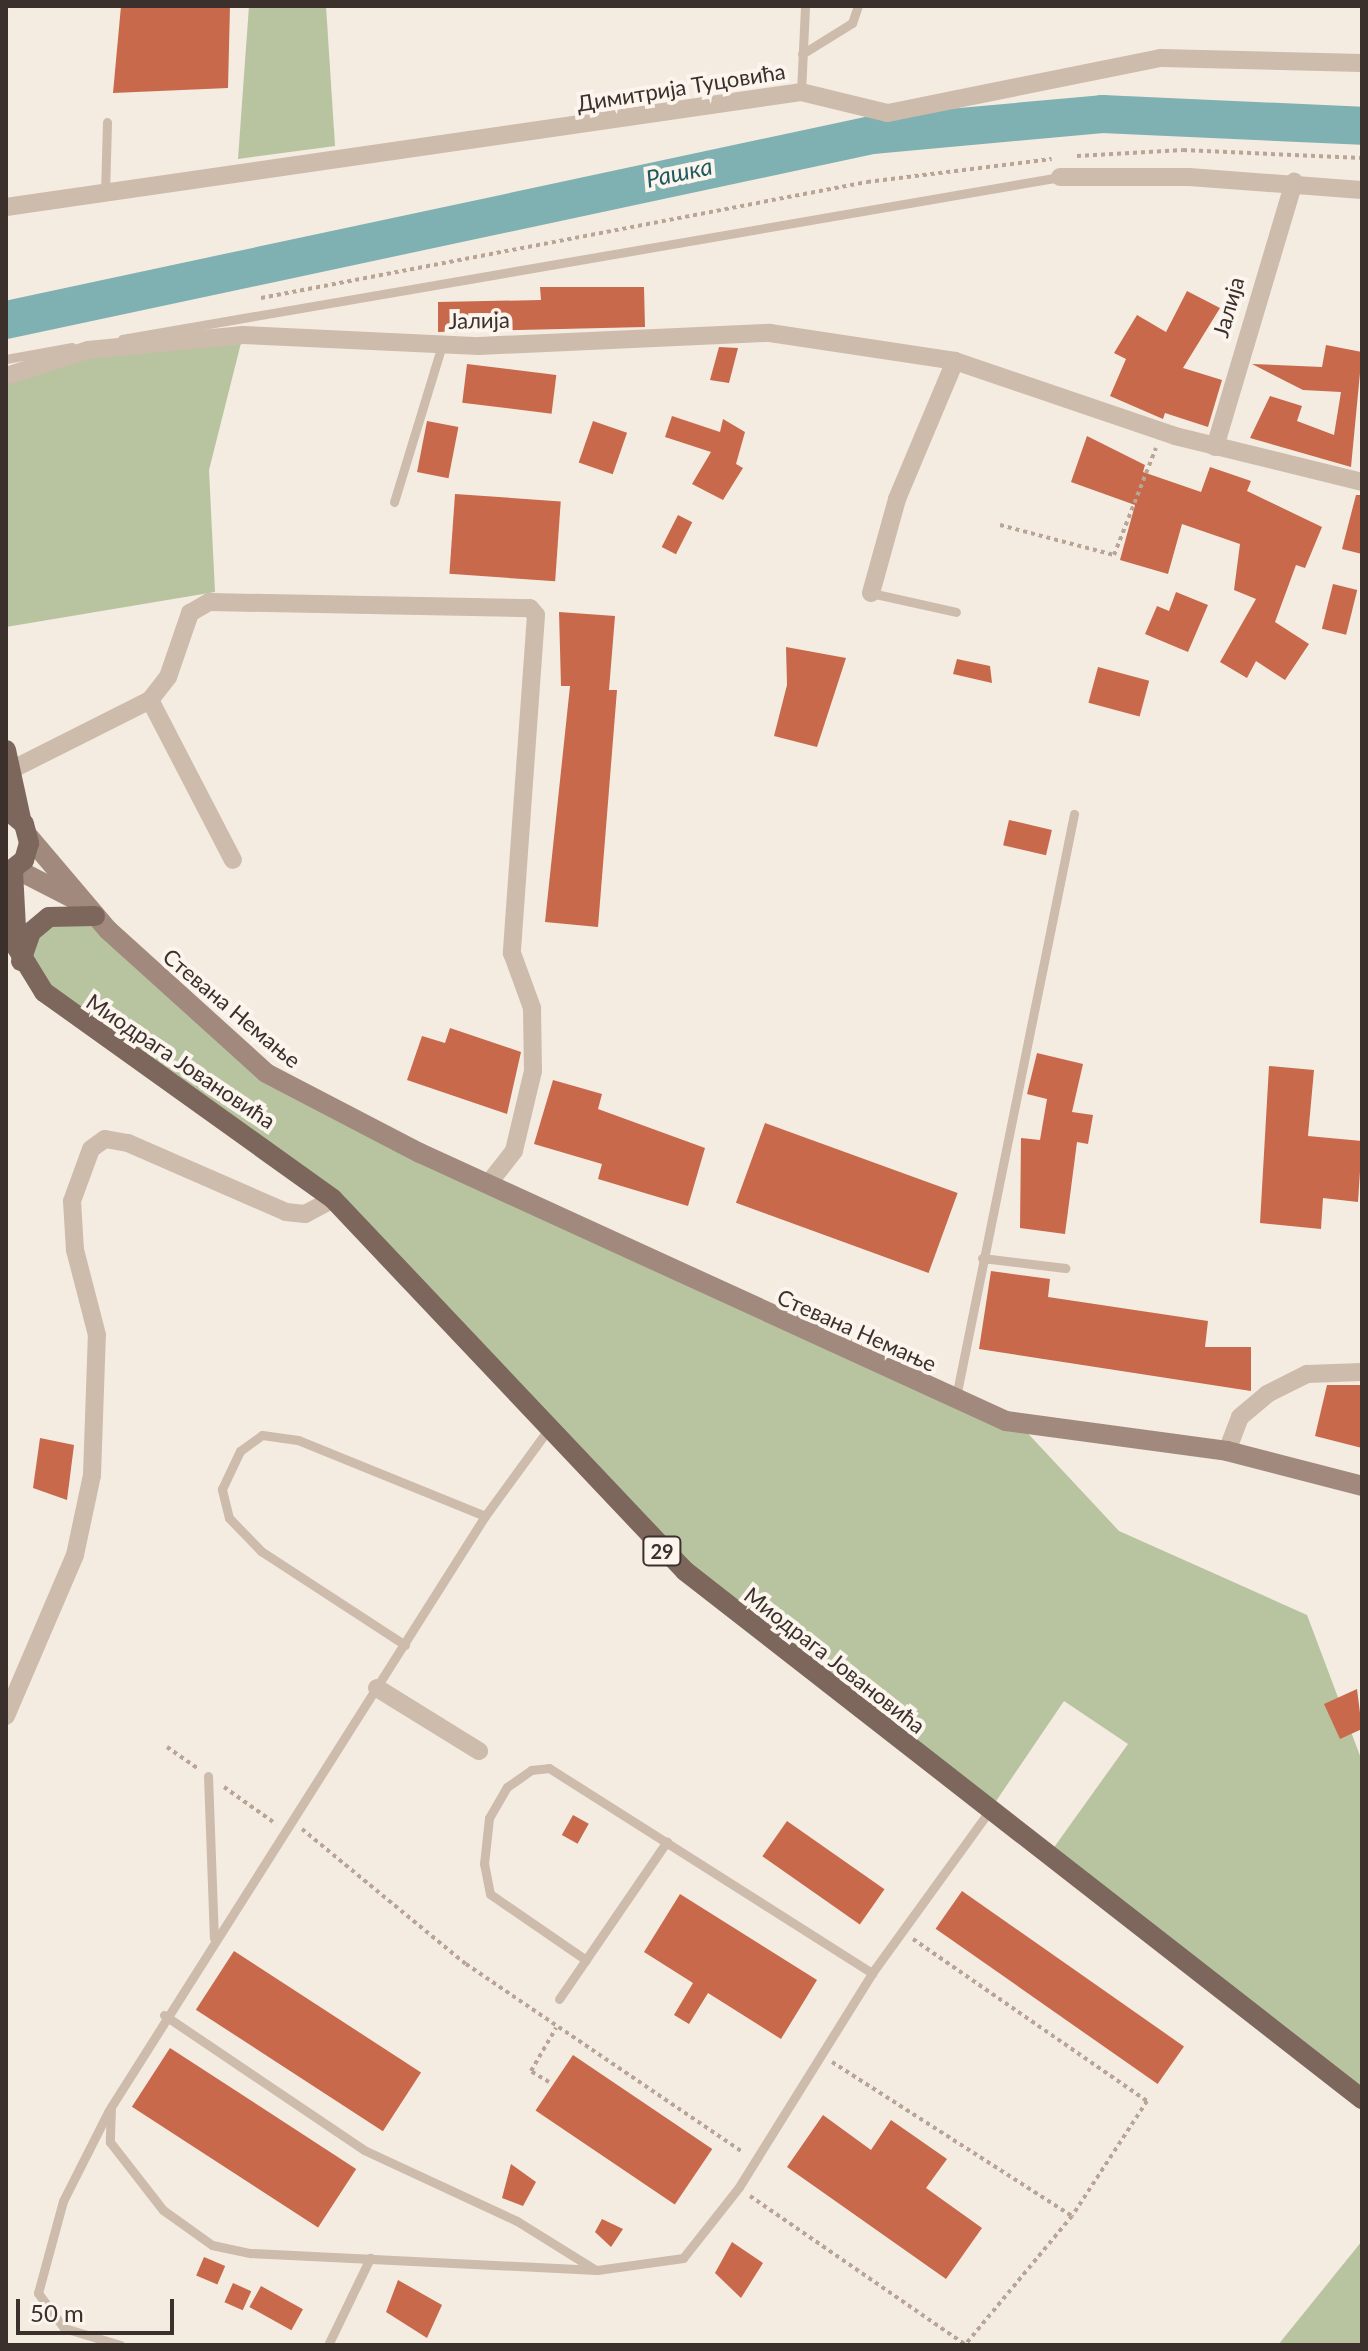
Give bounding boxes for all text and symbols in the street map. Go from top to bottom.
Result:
street label: Димитрија Туцовића [575,57,787,117]
water label: Рашка [643,151,715,193]
street label: Јалија [1207,274,1249,340]
street label: Јалија [448,306,510,334]
street label: Стевана Немање [158,943,306,1073]
street label: Миодрага Јовановића [81,988,281,1134]
street label: Стевана Немање [773,1283,941,1377]
road number: 29 [642,1535,682,1567]
street label: Миодрага Јовановића [739,1581,931,1739]
scale bar [20,2283,178,2333]
text: 50 m [30,2298,84,2327]

